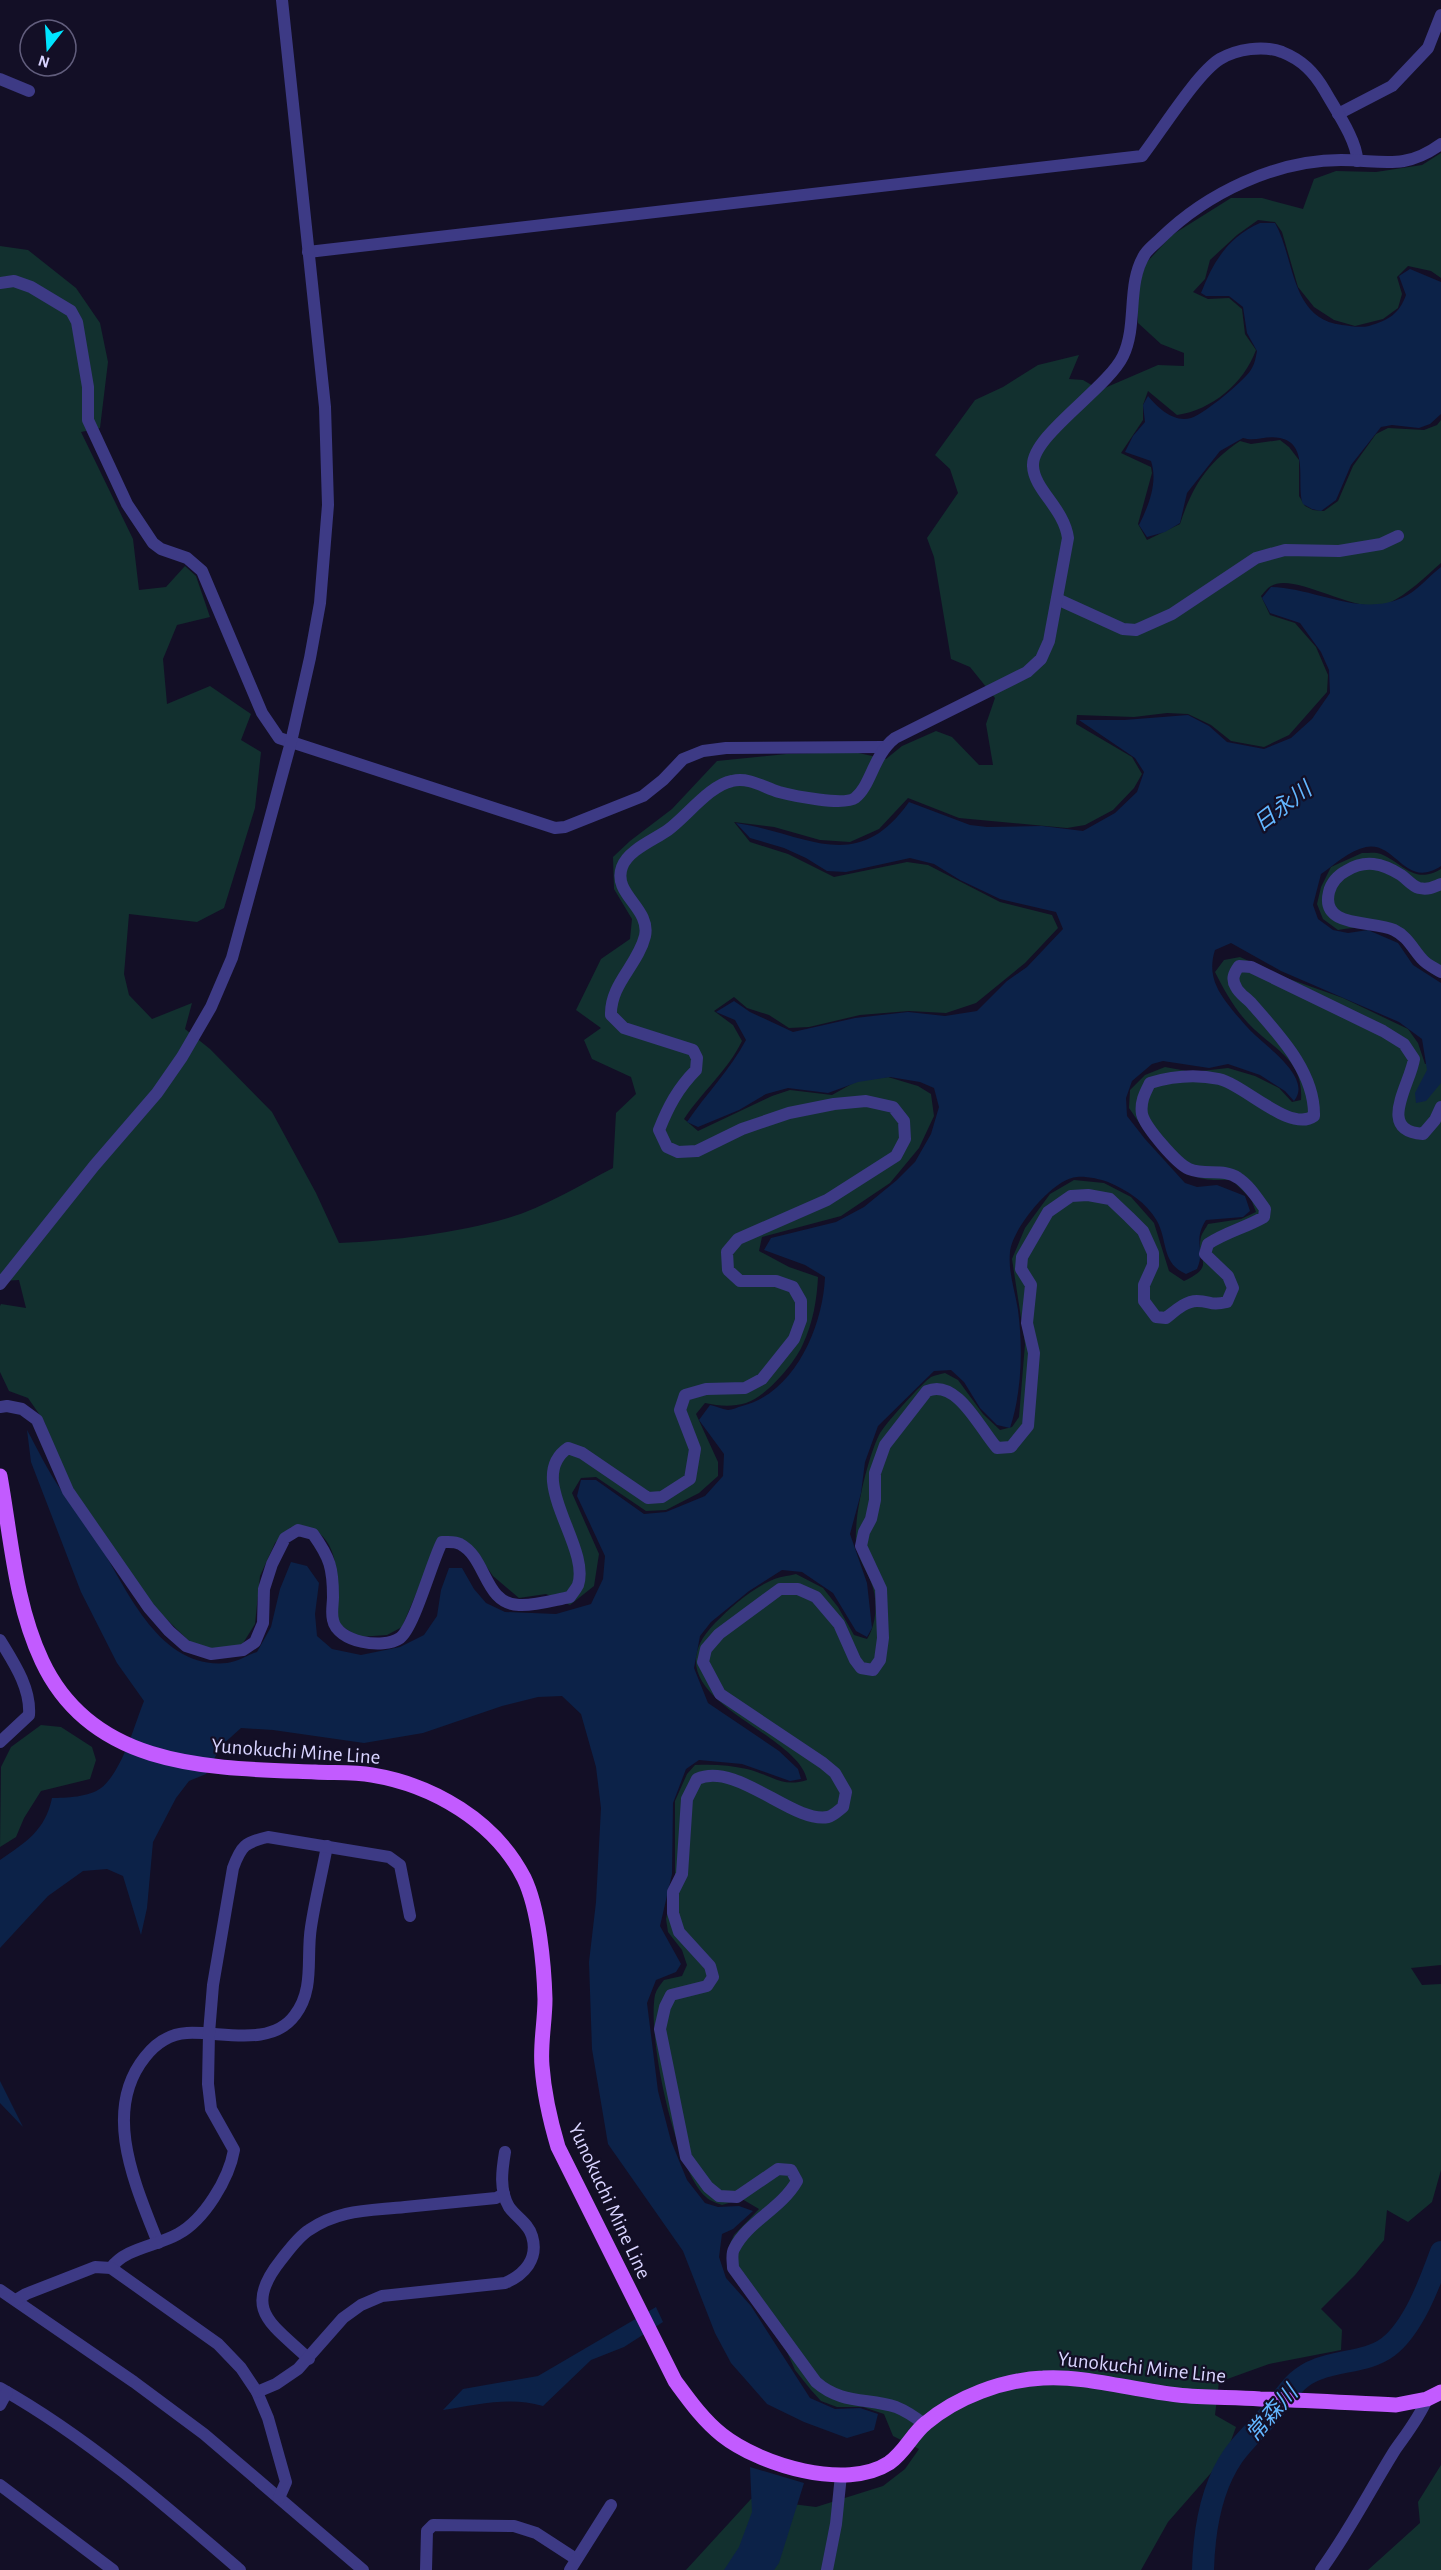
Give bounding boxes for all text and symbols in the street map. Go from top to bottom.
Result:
north arrow [18,18,78,78]
text: N [36,52,52,71]
water label: 日永川 [1249,776,1317,835]
street label: Yunokuchi Mine Line [211,1735,381,1768]
street label: Yunokuchi Mine Line [564,2120,655,2282]
street label: Yunokuchi Mine Line [1057,2348,1227,2387]
water label: 常森川 [1241,2379,1303,2446]

